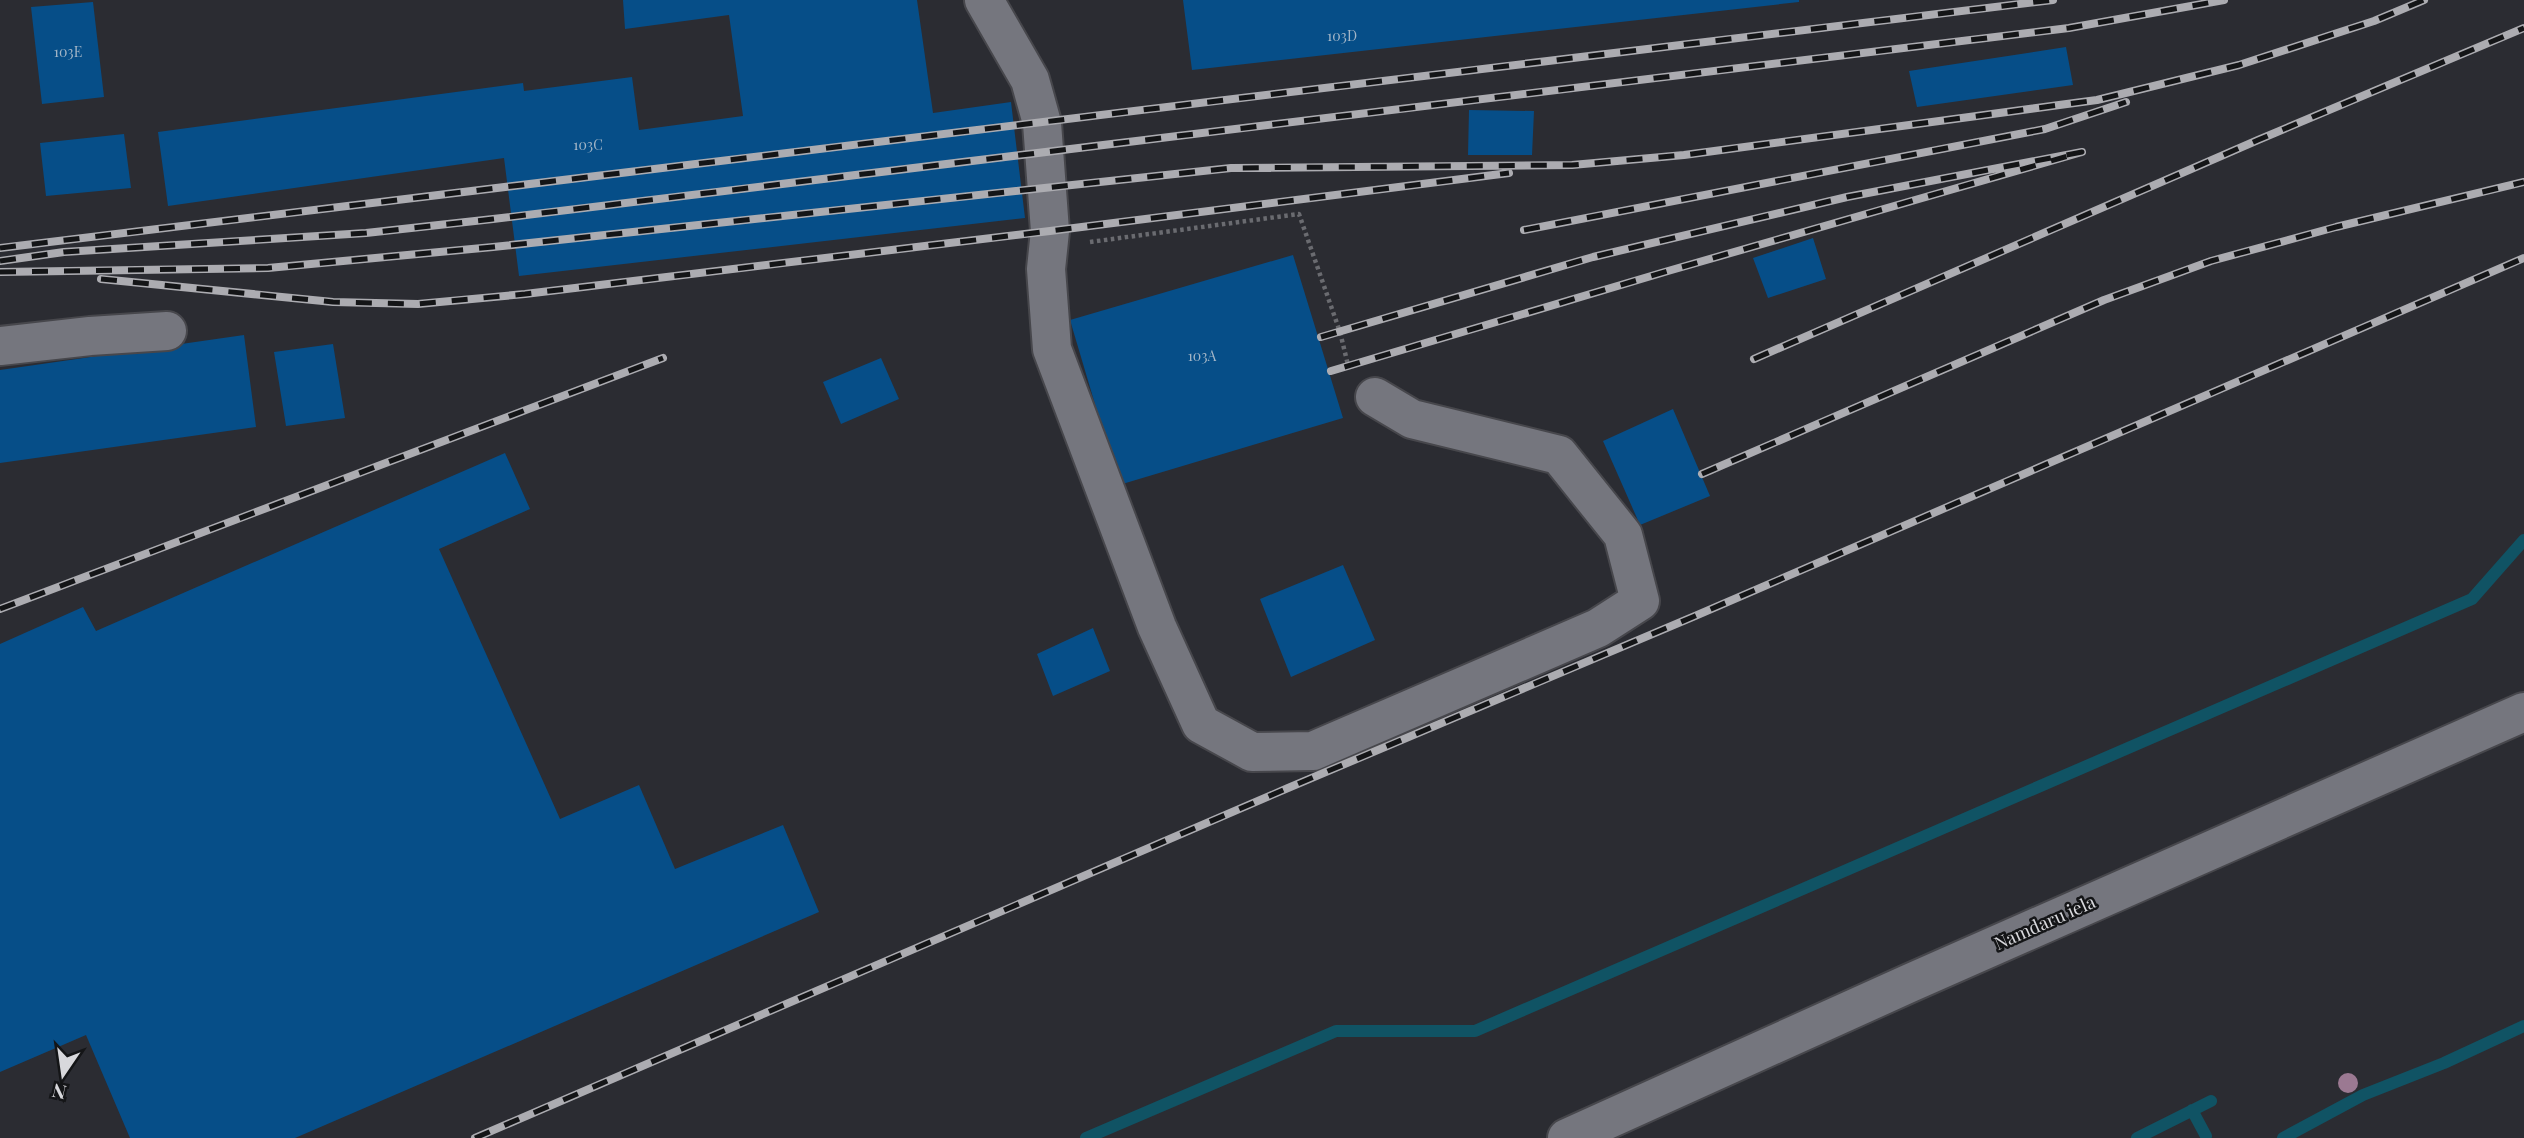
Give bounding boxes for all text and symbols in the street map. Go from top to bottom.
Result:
house number: 103D [1327,26,1357,45]
house number: 103E [54,42,82,61]
house number: 103C [573,135,603,154]
house number: 103A [1188,346,1217,365]
street label: Namdaru iela [1990,889,2099,955]
north arrow [28,1040,98,1110]
text: N [49,1078,69,1107]

